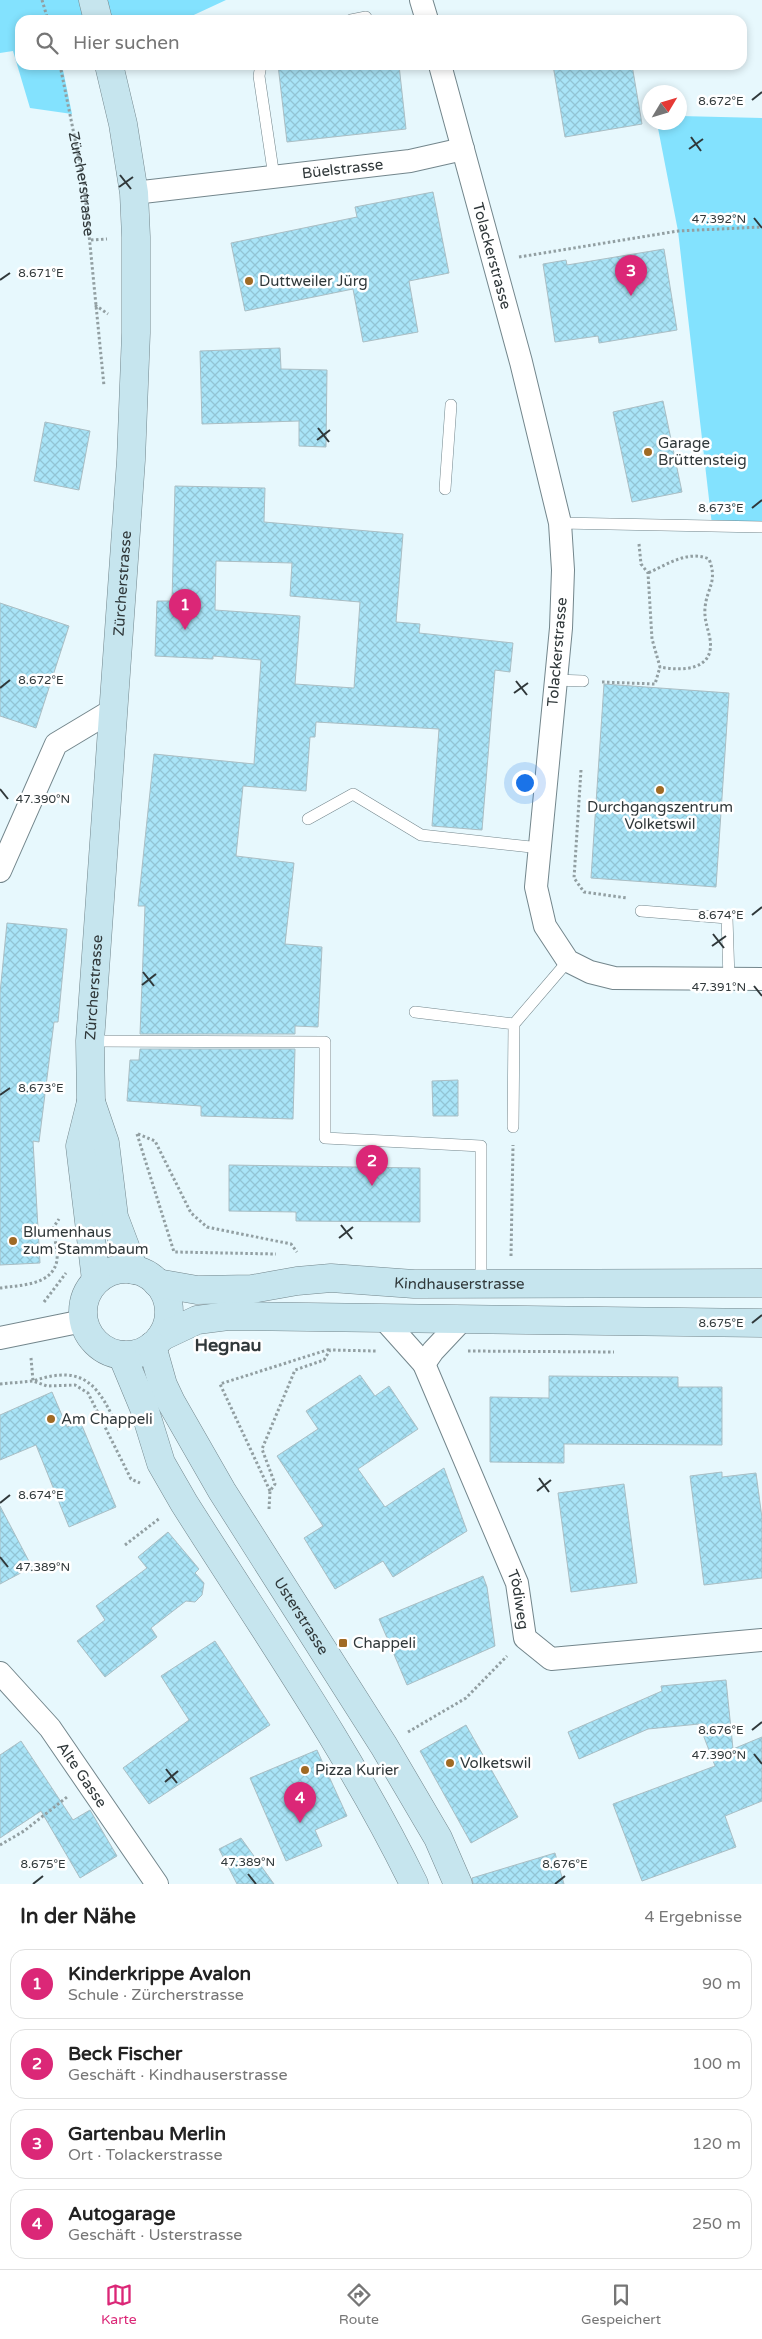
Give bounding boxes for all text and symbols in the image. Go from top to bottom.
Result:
search box [15,15,747,70]
icon: search [33,29,61,57]
text: Hier suchen [73,32,180,54]
north arrow [642,85,687,130]
text: 8.672°E [698,94,744,108]
street label: Zürcherstrasse [65,130,98,237]
street label: Büelstrasse [301,155,384,182]
street label: Tolackerstrasse [469,201,515,311]
text: 47.392°N [692,212,746,226]
pin: 3 [615,255,647,296]
text: 8.671°E [18,266,64,280]
place label: Duttweiler Jürg [259,272,368,290]
marker: Duttweiler Jürg [243,275,255,287]
place label: Garage Brüttensteig [658,434,747,469]
marker: Garage Brüttensteig [642,446,654,458]
text: 8.673°E [698,501,744,515]
street label: Zürcherstrasse [110,530,135,637]
pin: 1 [169,589,201,630]
street label: Tolackerstrasse [543,597,571,707]
text: 8.672°E [18,673,64,687]
your location [512,770,538,796]
marker: Durchgangszentrum Volketswil [654,784,666,796]
text: 47.390°N [16,792,70,806]
place label: Durchgangszentrum Volketswil [587,798,733,833]
text: 8.674°E [698,908,744,922]
street label: Zürcherstrasse [81,934,106,1041]
text: 47.391°N [692,980,746,994]
text: 8.673°E [18,1081,64,1095]
pin: 2 [356,1145,388,1186]
place label: Blumenhaus zum Stammbaum [23,1223,149,1258]
marker: Blumenhaus zum Stammbaum [7,1235,19,1247]
street label: Kindhauserstrasse [393,1274,525,1293]
text: 8.675°E [698,1316,744,1330]
district label: Hegnau [195,1334,261,1356]
place label: Am Chappeli [61,1410,153,1428]
marker: Am Chappeli [45,1413,57,1425]
text: 8.674°E [18,1488,64,1502]
text: 47.389°N [16,1560,70,1574]
street label: Tödiweg [503,1567,533,1631]
street label: Usterstrasse [270,1574,333,1658]
place label: Chappeli [353,1634,416,1652]
marker: Chappeli [337,1637,349,1649]
text: 8.676°E [698,1723,744,1737]
street label: Alte Gasse [53,1738,111,1811]
text: 47.390°N [692,1748,746,1762]
place label: Volketswil [460,1754,531,1772]
marker: Volketswil [444,1757,456,1769]
place label: Pizza Kurier [315,1761,399,1779]
marker: Pizza Kurier [299,1764,311,1776]
pin: 4 [284,1782,316,1823]
text: 47.389°N [221,1855,275,1869]
text: 8.675°E [20,1857,66,1871]
text: 8.676°E [542,1857,588,1871]
text: In der Nähe [20,1904,136,1929]
text: 4 Ergebnisse [644,1907,742,1927]
text: Kinderkrippe Avalon [68,1963,251,1985]
text: 1 [32,1974,42,1994]
text: 90 m [702,1974,741,1994]
text: Schule · Zürcherstrasse [68,1985,244,2005]
text: Beck Fischer [68,2043,182,2065]
text: 2 [32,2054,42,2074]
text: 100 m [692,2054,741,2074]
text: Geschäft · Kindhauserstrasse [68,2065,288,2085]
text: Gartenbau Merlin [68,2123,226,2145]
text: 3 [32,2134,42,2154]
text: 120 m [692,2134,741,2154]
text: Ort · Tolackerstrasse [68,2145,223,2165]
text: Autogarage [68,2203,176,2225]
text: 4 [32,2214,42,2234]
text: 250 m [692,2214,741,2234]
text: Geschäft · Usterstrasse [68,2225,242,2245]
tab: Karte [101,2281,137,2328]
tab: Route [339,2281,379,2328]
tab: Gespeichert [581,2281,661,2328]

